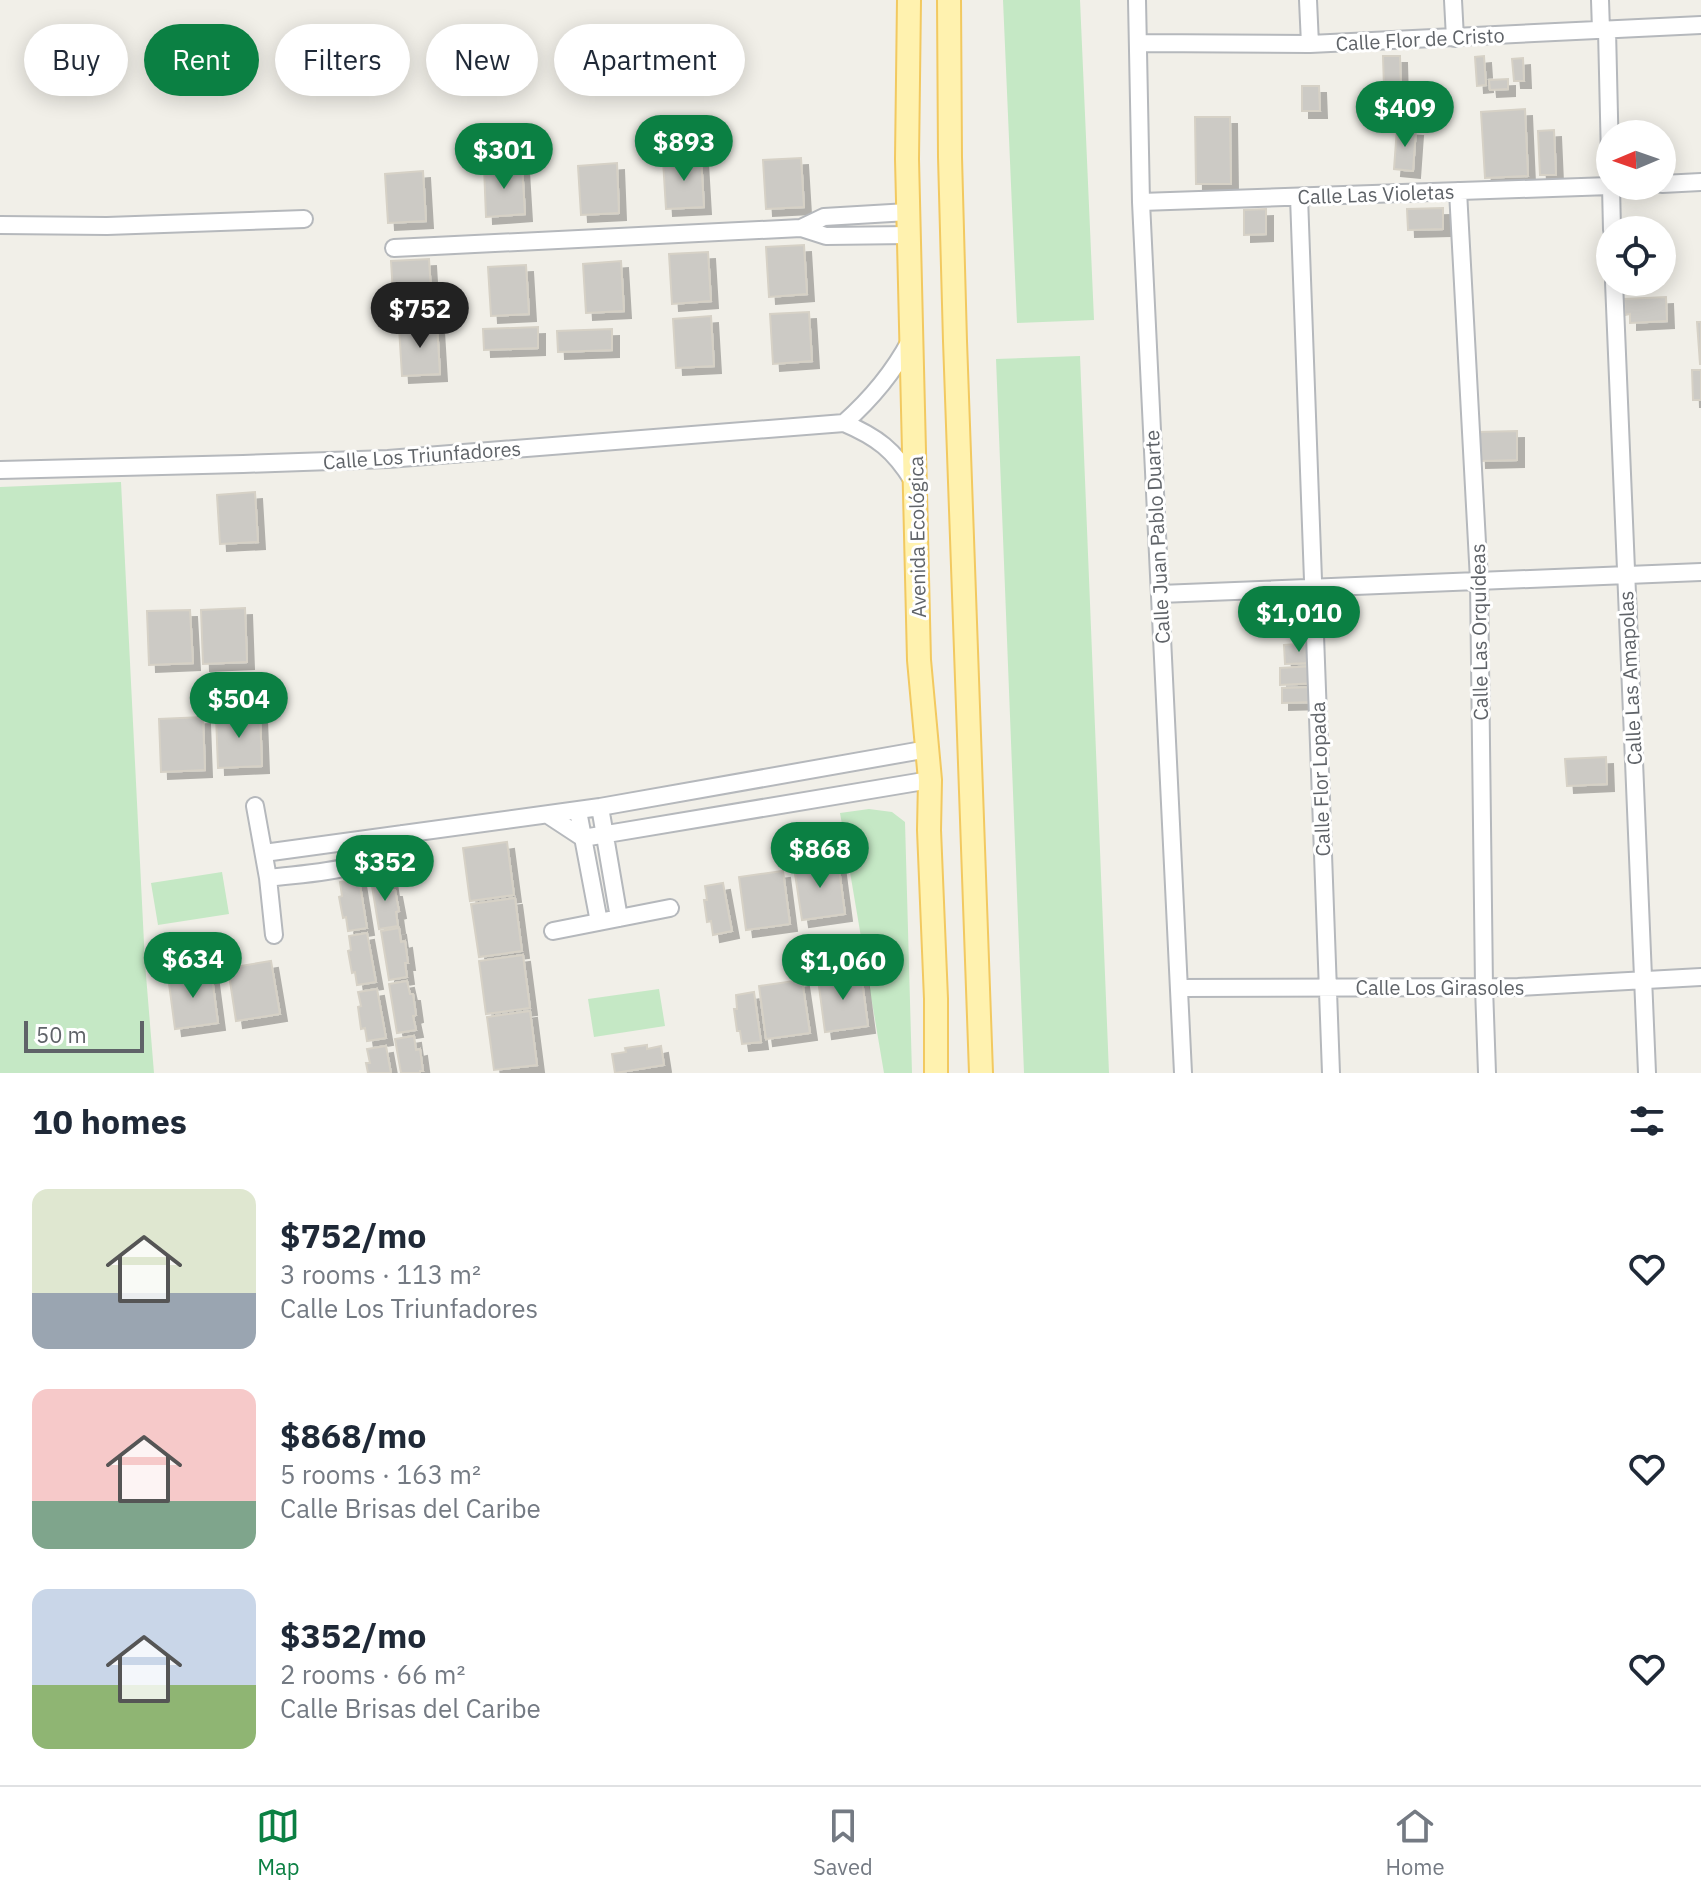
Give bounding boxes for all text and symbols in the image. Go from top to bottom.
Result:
street label: Calle Flor de Cristo [1335,21,1505,57]
chip: Buy [24,24,128,96]
chip: Rent [144,24,259,96]
chip: Filters [275,24,410,96]
chip: New [426,24,538,96]
chip: Apartment [554,24,745,96]
pin: $409 [1358,81,1452,149]
text: $409 [1374,90,1436,124]
pin: $893 [637,115,731,183]
north arrow [1596,120,1676,200]
map controls [1596,120,1676,296]
pin: $301 [457,123,551,191]
text: $893 [653,124,715,158]
text: $301 [473,132,535,166]
street label: Calle Las Violetas [1297,178,1455,210]
button: locate [1596,216,1676,296]
pin: $752 [373,282,467,350]
text: $752 [389,291,451,325]
street label: Calle Juan Pablo Duarte [1138,429,1176,645]
street label: Calle Los Triunfadores [322,435,522,475]
street label: Avenida Ecológica [902,455,932,618]
street label: Calle Las Orquídeas [1464,543,1494,721]
pin: $1,010 [1234,586,1364,654]
street label: Calle Las Amapolas [1612,590,1648,766]
text: $1,010 [1256,595,1342,629]
pin: $504 [192,672,286,740]
text: $504 [208,681,270,715]
street label: Calle Flor Lopada [1304,701,1336,857]
pin: $868 [773,822,867,890]
text: $868 [789,831,851,865]
pin: $352 [338,835,432,903]
text: $352 [354,844,416,878]
pin: $634 [146,932,240,1000]
pin: $1,060 [778,934,908,1002]
text: $634 [162,941,224,975]
text: $1,060 [800,943,886,977]
street label: Calle Los Girasoles [1356,974,1525,1001]
scale bar [24,1017,144,1053]
text: 50 m [36,1020,87,1049]
text: 10 homes [32,1099,187,1143]
icon: filters [1625,1099,1669,1143]
text: $752/mo [280,1213,427,1257]
icon: home [96,1221,192,1317]
icon: heart [1625,1247,1669,1291]
text: 3 rooms · 113 m² [280,1257,481,1291]
text: Calle Los Triunfadores [280,1291,538,1325]
text: $868/mo [280,1413,427,1457]
icon: home [96,1421,192,1517]
icon: heart [1625,1447,1669,1491]
text: 5 rooms · 163 m² [280,1457,481,1491]
text: Calle Brisas del Caribe [280,1491,541,1525]
text: $352/mo [280,1613,427,1657]
icon: home [96,1621,192,1717]
icon: heart [1625,1647,1669,1691]
text: 2 rooms · 66 m² [280,1657,465,1691]
text: Calle Brisas del Caribe [280,1691,541,1725]
tab: Map [256,1804,300,1881]
tab: Saved [813,1804,873,1881]
tab: Home [1385,1804,1445,1881]

